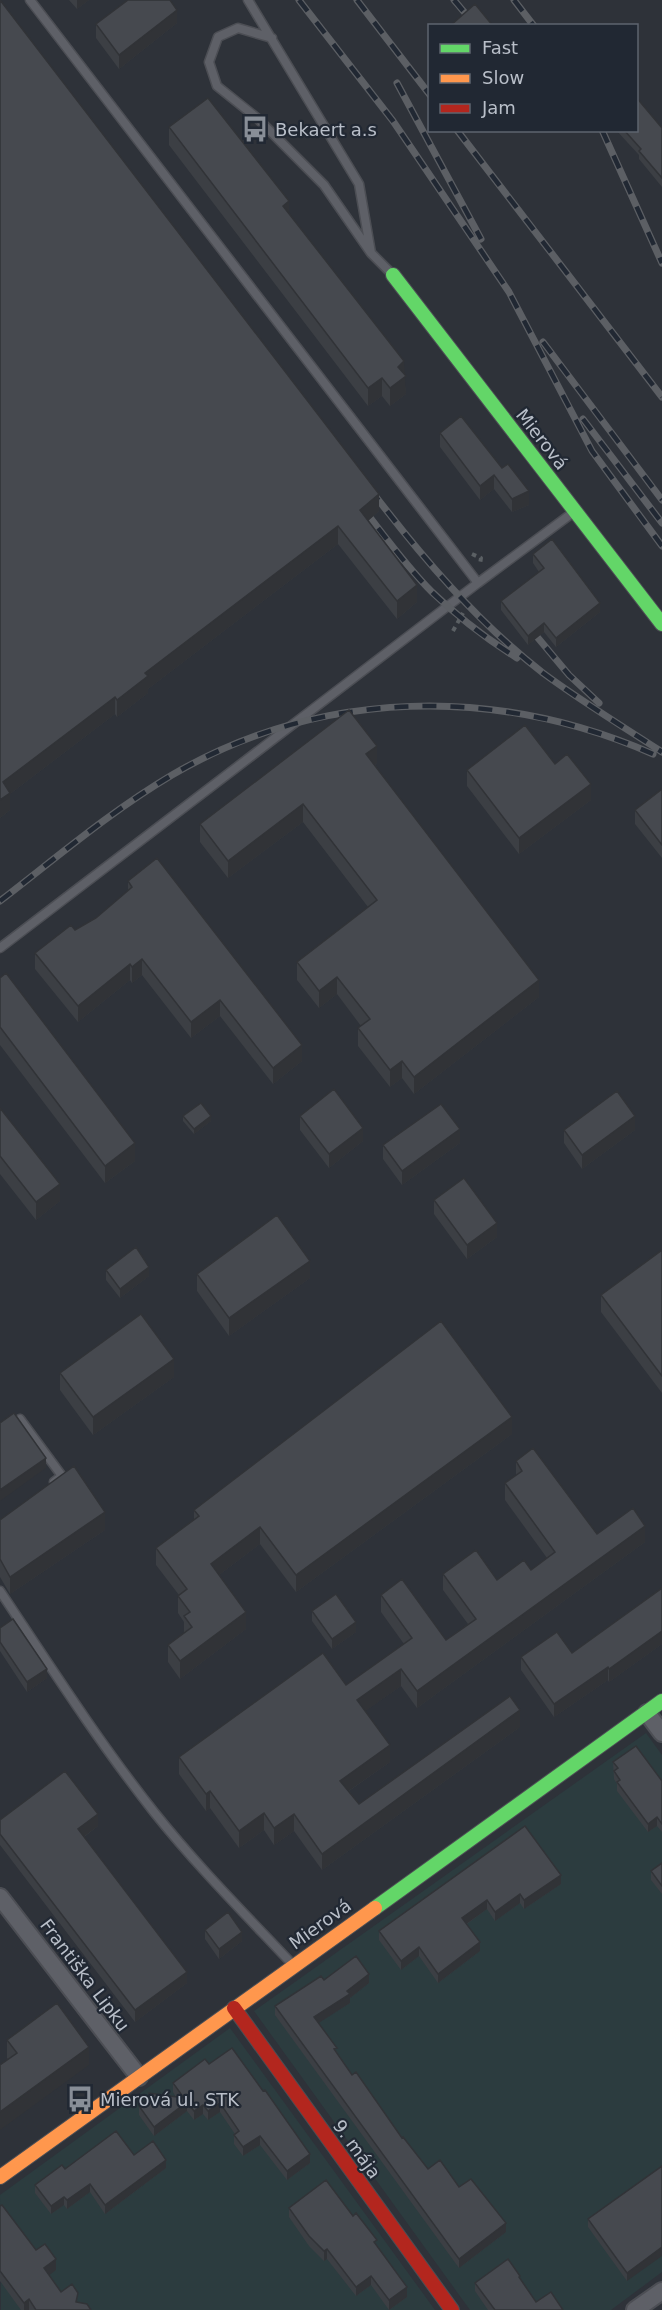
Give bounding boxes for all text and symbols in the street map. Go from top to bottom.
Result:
legend [428,24,638,132]
text: Fast [482,37,518,58]
text: Slow [482,67,524,88]
text: Jam [481,97,516,118]
bus stop icon: Bekaert a.s [240,114,270,144]
place label: Bekaert a.s [275,119,377,140]
street label: Mierová [512,404,572,474]
street label: Mierová [285,1895,355,1953]
street label: Františka Lipku [36,1915,134,2035]
bus stop icon: Mierová ul. STK [65,2084,95,2114]
place label: Mierová ul. STK [100,2089,240,2110]
street label: 9. mája [329,2116,385,2182]

